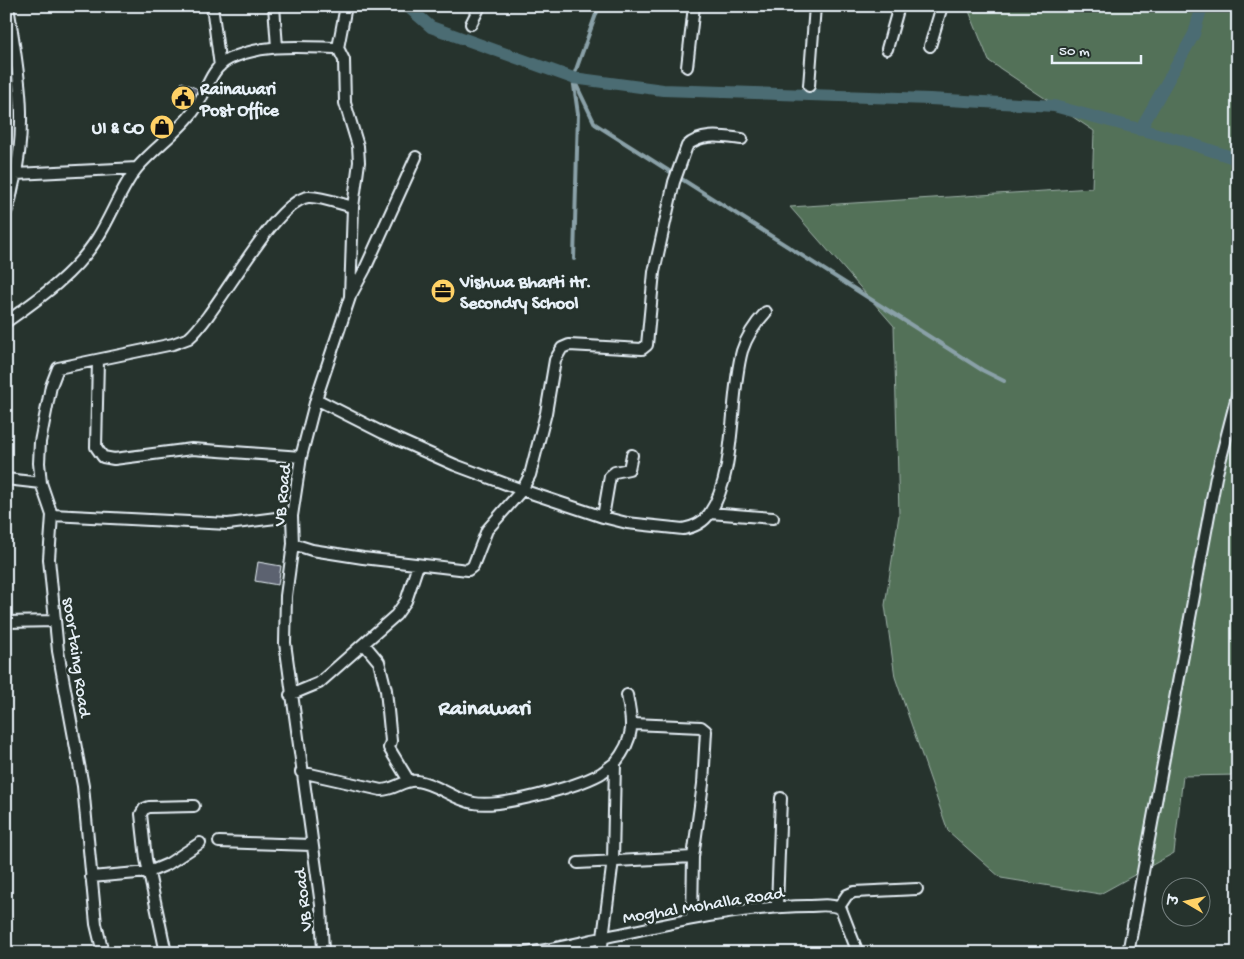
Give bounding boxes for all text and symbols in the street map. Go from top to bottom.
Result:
scale bar [1052,32,1140,64]
text: 50 m [1059,43,1090,61]
place label: Rainawari Post Office [199,80,279,122]
public building icon: Rainawari Post Office [170,85,196,111]
shop icon: UI & CO [149,114,175,140]
place label: UI & CO [92,119,144,140]
place label: Vishwa Bharti Hr. Secondry School [459,273,591,315]
office icon: Vishwa Bharti Hr. Secondry School [430,278,456,304]
street label: VB Road [270,461,297,529]
street label: soor-taing Road [57,596,95,720]
district label: Rainawari [438,697,532,723]
street label: VB Road [291,866,318,933]
north arrow [1162,876,1212,926]
street label: Moghal Mohalla Road [621,883,787,930]
text: उ [1166,893,1185,908]

